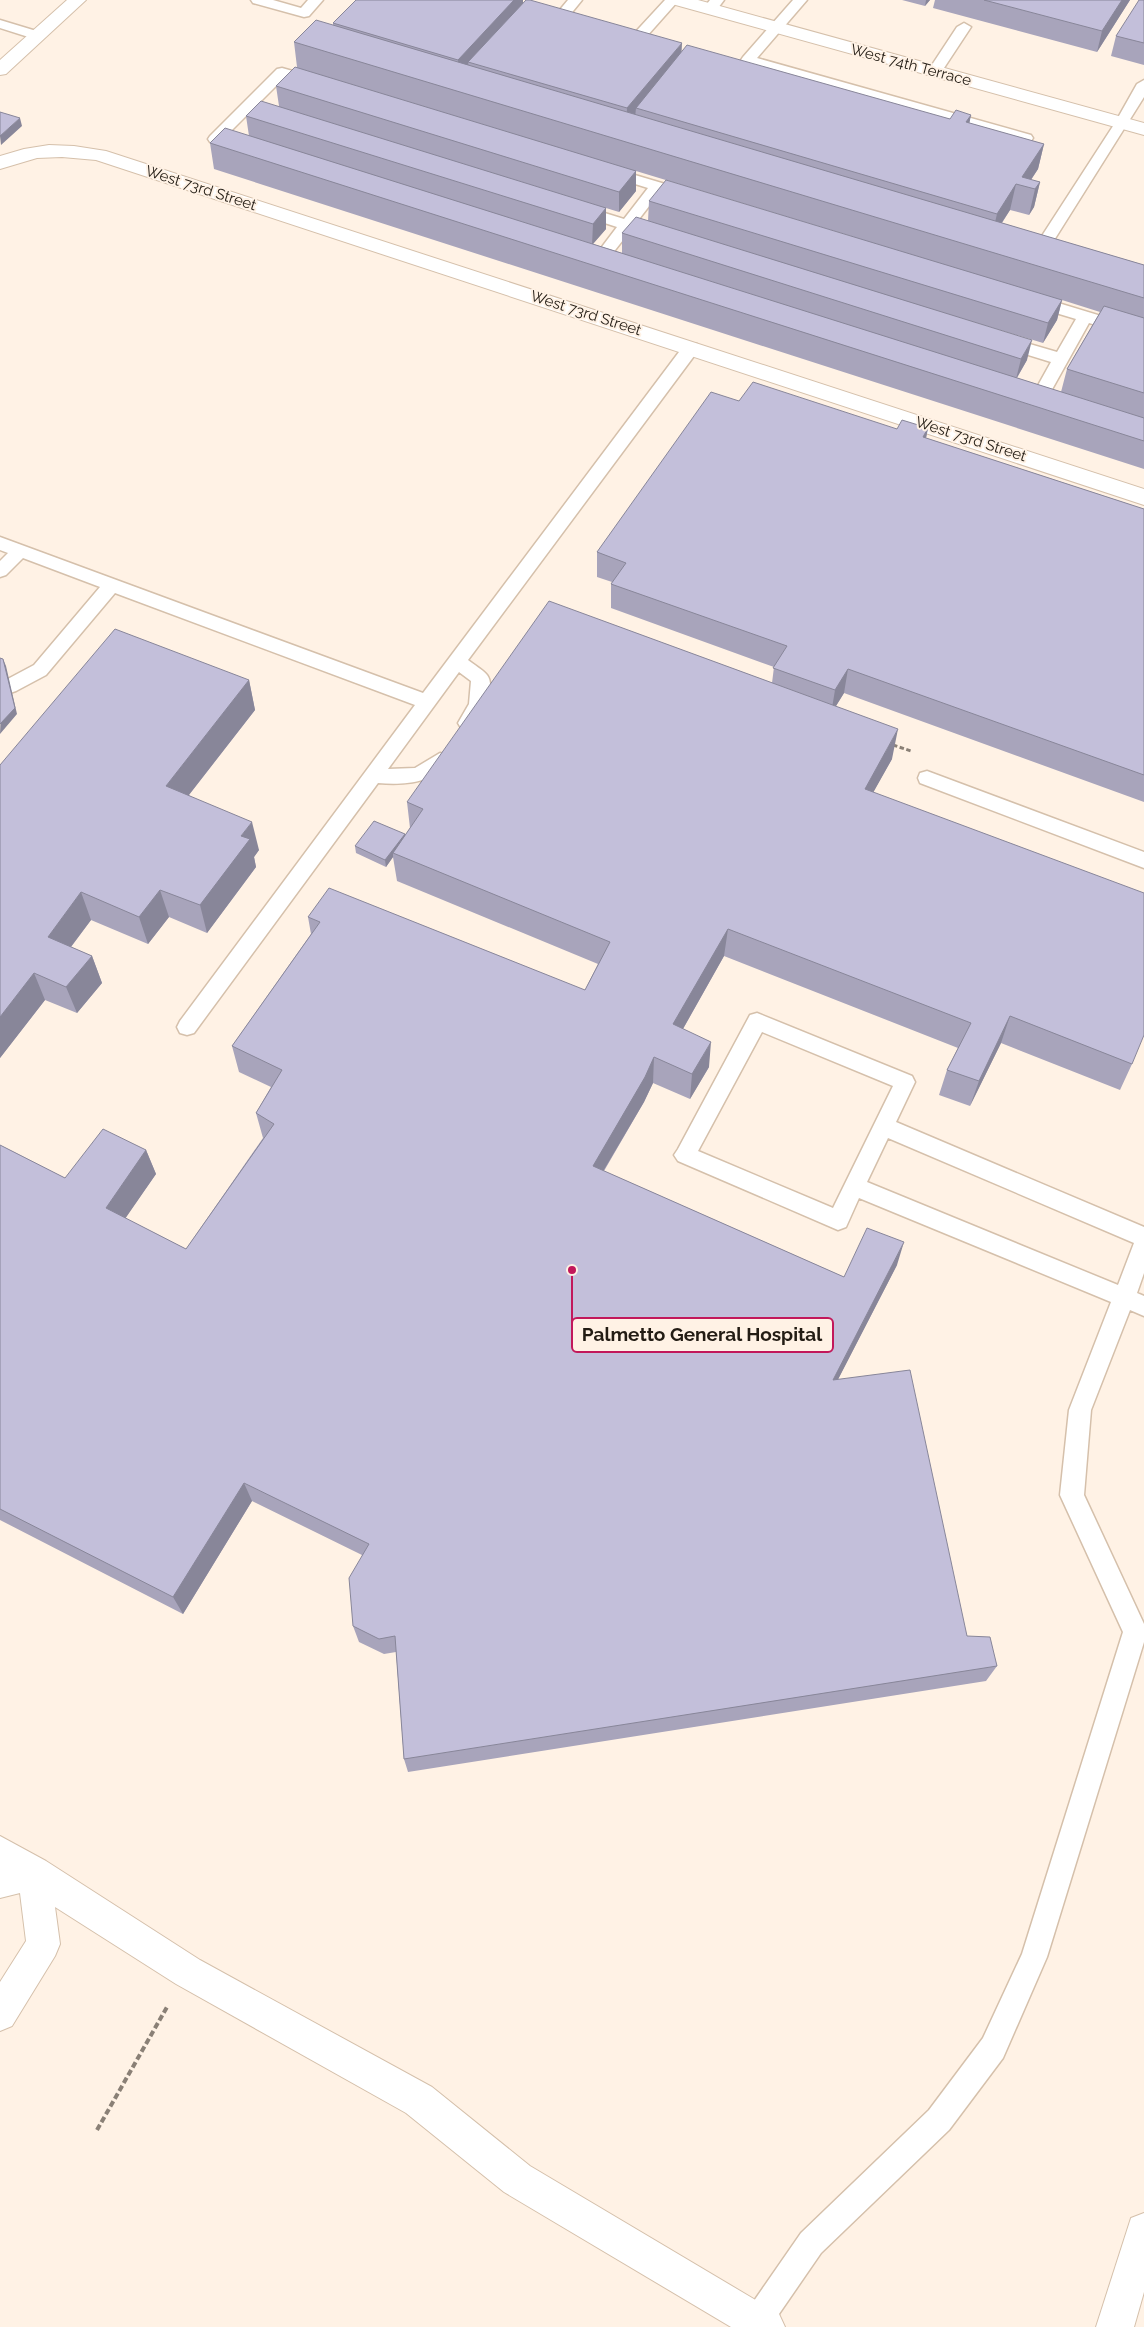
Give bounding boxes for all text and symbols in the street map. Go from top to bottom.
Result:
street label: West 74th Terrace [849,40,973,90]
street label: West 73rd Street [143,162,259,214]
street label: West 73rd Street [528,287,644,339]
street label: West 73rd Street [913,413,1029,465]
callout: Palmetto General Hospital [572,1318,833,1352]
text: Palmetto General Hospital [582,1323,823,1345]

